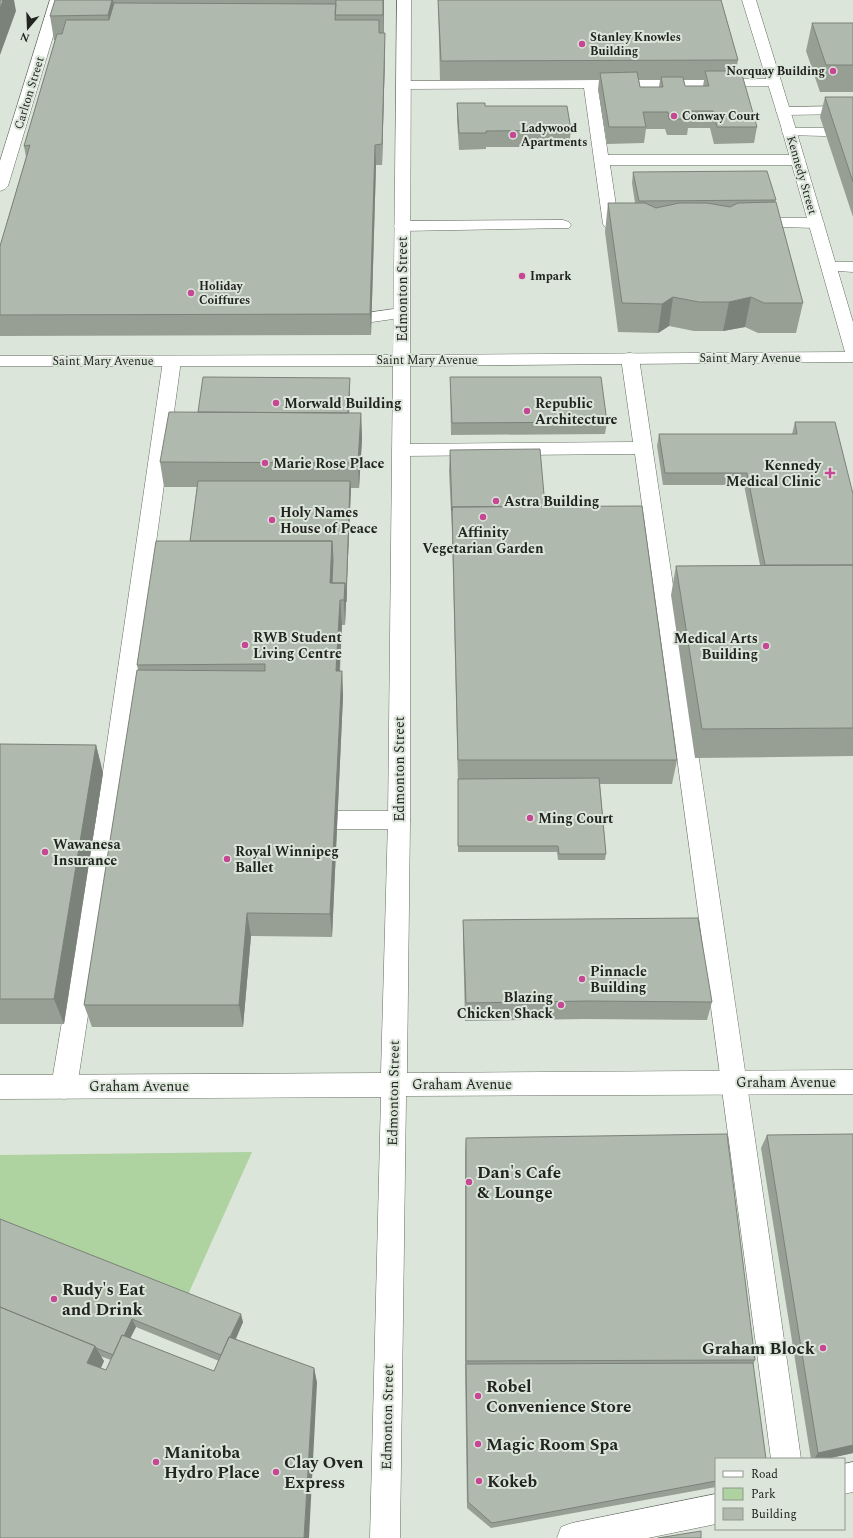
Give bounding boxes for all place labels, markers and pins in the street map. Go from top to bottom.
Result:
place label: Stanley Knowles Building [590,28,681,61]
marker: Stanley Knowles Building [577,39,587,49]
place label: Norquay Building [726,62,825,81]
marker: Norquay Building [828,66,838,76]
place label: Conway Court [682,107,760,126]
marker: Conway Court [669,111,679,121]
place label: Ladywood Apartments [521,119,587,152]
marker: Ladywood Apartments [508,130,518,140]
place label: Impark [530,267,572,286]
marker: Impark [517,271,527,281]
place label: Holiday Coiffures [199,277,250,310]
marker: Holiday Coiffures [186,288,196,298]
place label: Morwald Building [284,393,402,414]
place label: Republic Architecture [535,393,618,430]
marker: Morwald Building [271,398,281,408]
marker: Republic Architecture [522,406,532,416]
place label: Marie Rose Place [273,453,385,474]
place label: Kennedy Medical Clinic [726,455,822,492]
marker: Marie Rose Place [260,458,270,468]
marker: Kennedy Medical Clinic [824,467,836,479]
place label: Astra Building [504,491,599,512]
marker: Astra Building [491,496,501,506]
place label: Holy Names House of Peace [280,502,378,539]
marker: Affinity Vegetarian Garden [478,512,488,522]
marker: Holy Names House of Peace [267,515,277,525]
place label: Affinity Vegetarian Garden [422,522,544,559]
place label: RWB Student Living Centre [253,627,342,664]
place label: Medical Arts Building [674,628,758,665]
marker: RWB Student Living Centre [240,640,250,650]
marker: Medical Arts Building [761,641,771,651]
place label: Ming Court [538,808,614,829]
marker: Ming Court [525,813,535,823]
place label: Wawanesa Insurance [53,834,121,871]
place label: Royal Winnipeg Ballet [235,841,339,878]
marker: Wawanesa Insurance [40,847,50,857]
marker: Royal Winnipeg Ballet [222,854,232,864]
place label: Pinnacle Building [590,961,647,998]
marker: Pinnacle Building [577,974,587,984]
place label: Blazing Chicken Shack [457,987,554,1024]
marker: Blazing Chicken Shack [556,1000,566,1010]
place label: Dan's Cafe & Lounge [477,1160,561,1206]
marker: Dan's Cafe & Lounge [464,1177,474,1187]
place label: Rudy's Eat and Drink [62,1277,146,1323]
marker: Rudy's Eat and Drink [49,1294,59,1304]
place label: Graham Block [702,1336,816,1362]
marker: Graham Block [818,1343,828,1353]
place label: Robel Convenience Store [486,1374,631,1420]
marker: Robel Convenience Store [473,1391,483,1401]
place label: Magic Room Spa [486,1432,618,1458]
marker: Magic Room Spa [473,1439,483,1449]
place label: Manitoba Hydro Place [164,1440,260,1486]
place label: Clay Oven Express [284,1450,364,1496]
marker: Manitoba Hydro Place [151,1457,161,1467]
marker: Clay Oven Express [271,1467,281,1477]
place label: Kokeb [487,1469,537,1495]
marker: Kokeb [474,1476,484,1486]

